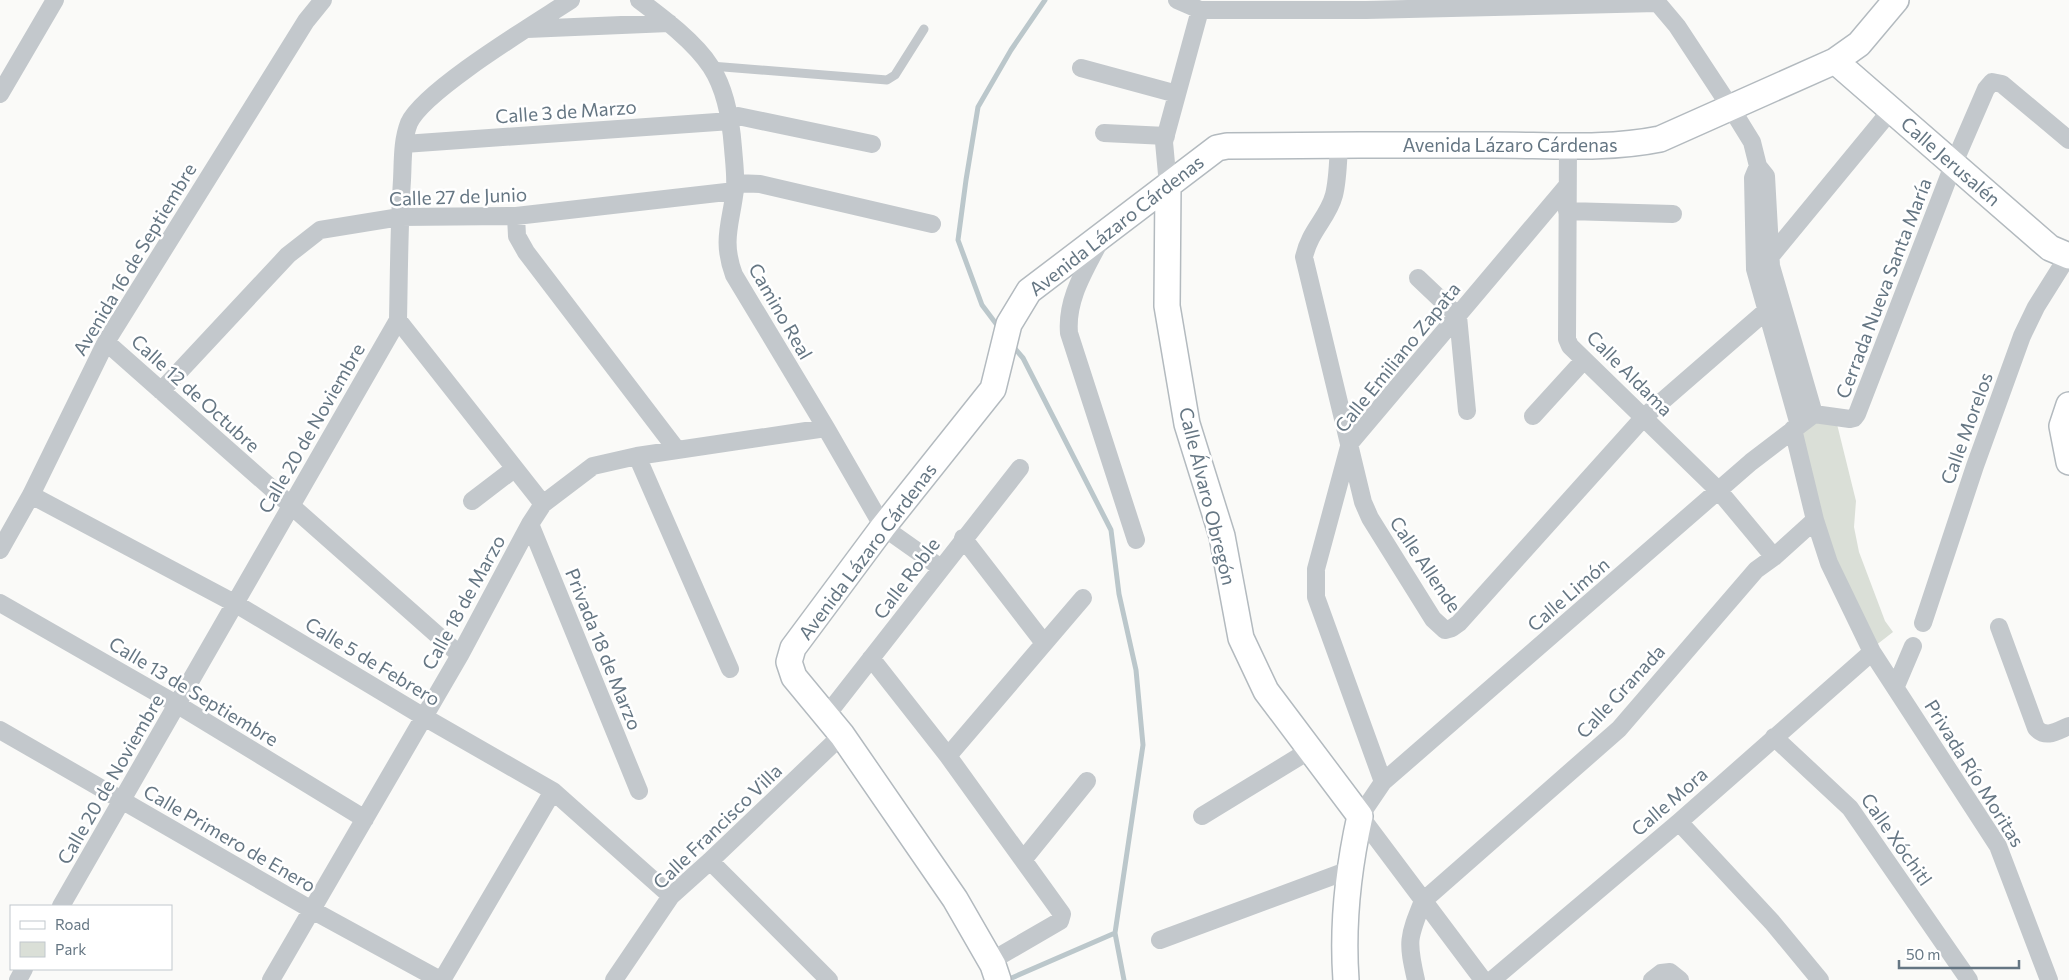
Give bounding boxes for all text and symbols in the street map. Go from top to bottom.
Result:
street label: Calle 3 de Marzo [495,95,637,127]
street label: Calle Jerusalén [1897,112,2005,210]
street label: Avenida Lázaro Cárdenas [1402,133,1618,156]
street label: Avenida Lázaro Cárdenas [1024,150,1208,300]
street label: Avenida 16 de Septiembre [67,159,201,359]
street label: Cerrada Nueva Santa María [1830,175,1936,401]
street label: Calle 27 de Junio [388,182,528,210]
street label: Camino Real [744,259,818,363]
street label: Calle Emiliano Zapata [1329,277,1465,437]
street label: Calle Aldama [1582,325,1678,421]
street label: Calle 12 de Octubre [127,329,265,457]
street label: Calle 20 de Noviembre [253,339,369,517]
street label: Calle Morelos [1935,369,1997,487]
street label: Calle Álvaro Obregón [1175,405,1241,587]
street label: Avenida Lázaro Cárdenas [793,458,941,644]
street label: Calle Allende [1385,512,1467,616]
street label: Calle 18 de Marzo [416,531,510,673]
street label: Calle Roble [868,533,944,623]
street label: Calle Limón [1522,552,1614,636]
street label: Privada 18 de Marzo [561,565,647,733]
street label: Calle 5 de Febrero [301,612,445,710]
street label: Calle 13 de Septiembre [105,631,283,751]
street label: Calle Granada [1571,640,1669,742]
street label: Calle 20 de Noviembre [52,690,168,868]
street label: Privada Río Moritas [1920,695,2030,851]
street label: Calle Francisco Villa [648,759,786,893]
street label: Calle Mora [1626,762,1712,840]
street label: Calle Primero de Enero [140,779,320,897]
street label: Calle Xóchitl [1857,788,1937,890]
legend [10,905,172,970]
text: Road [55,915,90,933]
scale bar [1899,938,2019,970]
text: Park [55,940,86,958]
text: 50 m [1906,945,1940,963]

